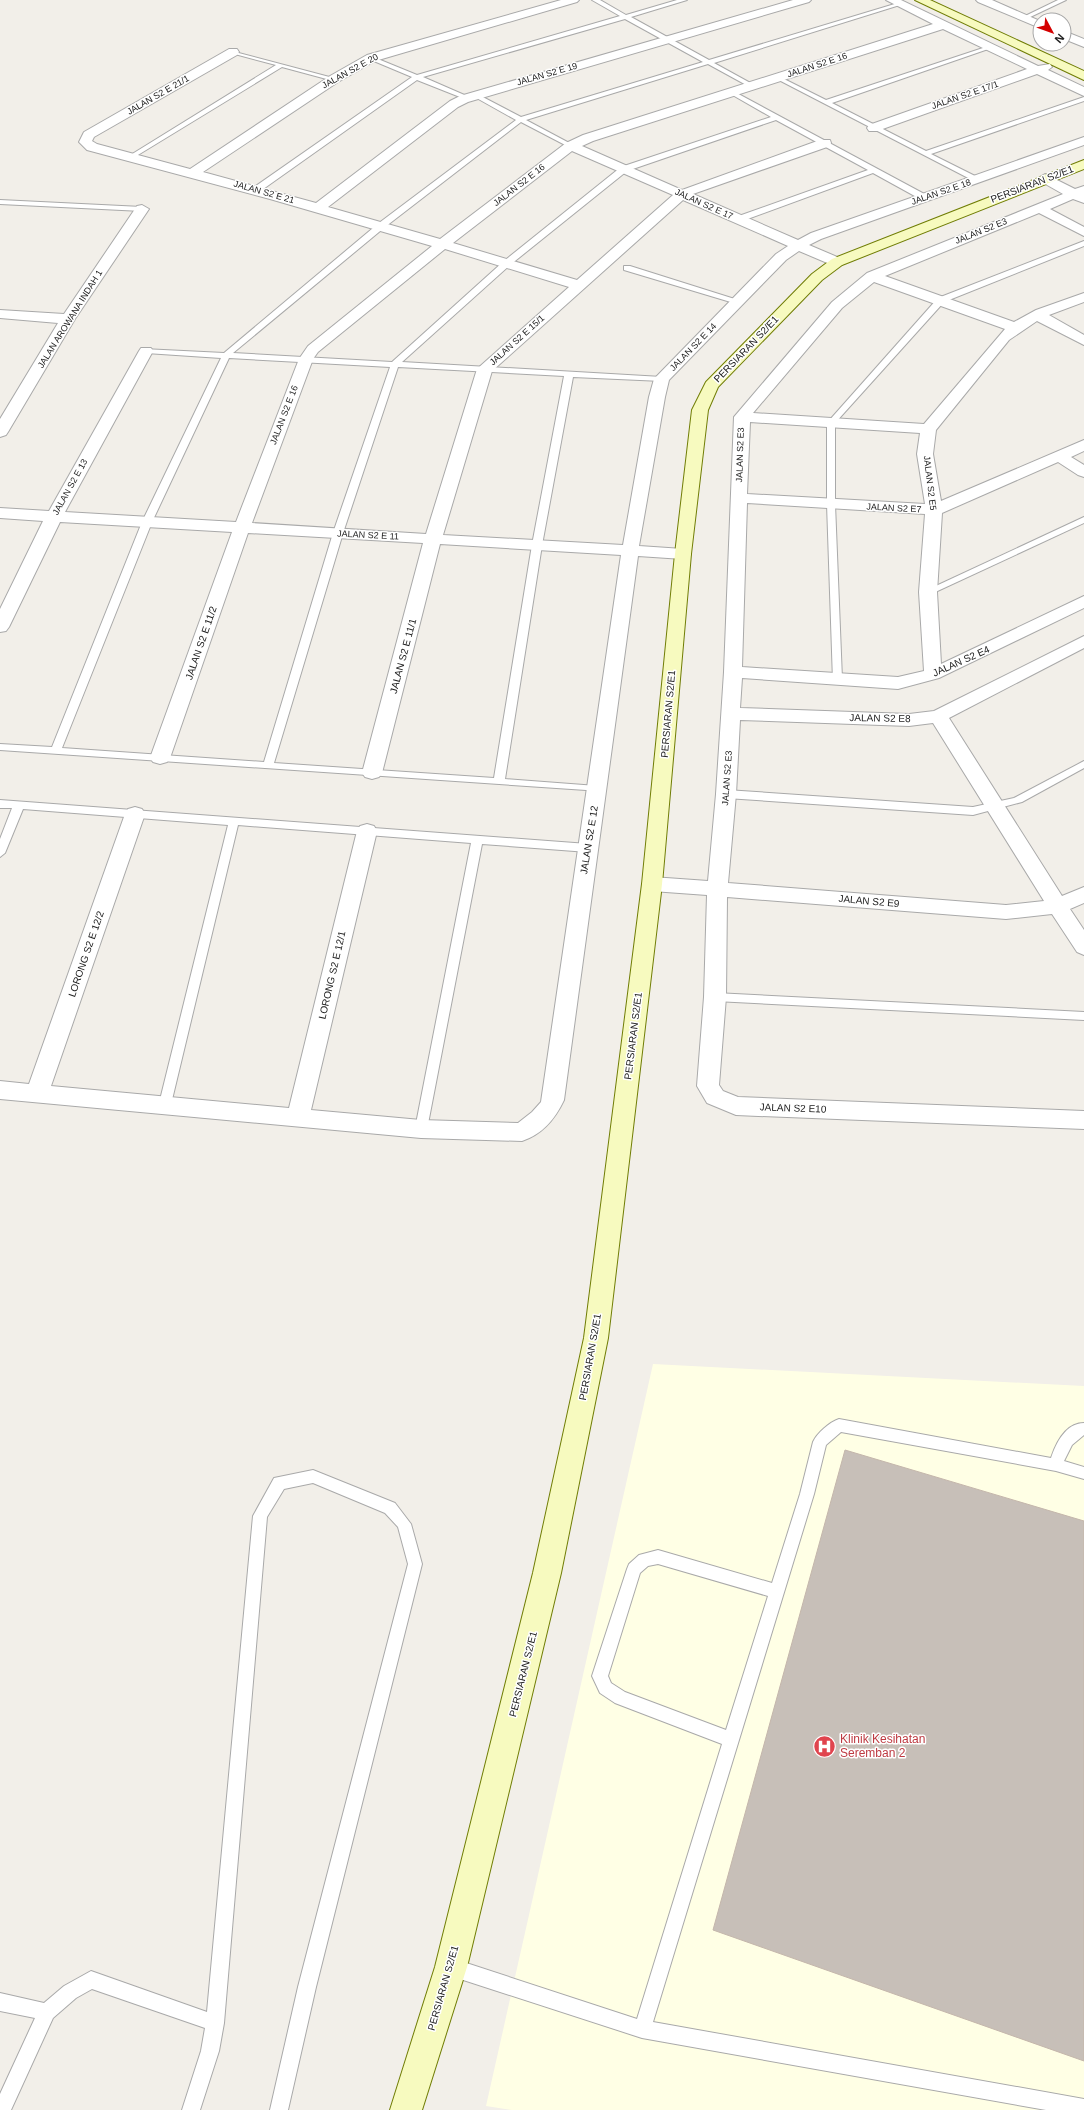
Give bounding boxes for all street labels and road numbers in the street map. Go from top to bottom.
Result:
street label: JALAN S2 E 20 [320,51,380,91]
street label: JALAN S2 E 16 [786,51,848,79]
street label: JALAN S2 E 19 [516,61,578,87]
street label: JALAN S2 E 21/1 [125,73,191,117]
street label: JALAN S2 E 17/1 [930,79,1000,111]
street label: JALAN S2 E 16 [491,162,547,208]
street label: PERSIARAN S2/E1 [989,163,1075,205]
street label: JALAN S2 E 18 [910,177,972,207]
street label: JALAN S2 E 21 [233,179,295,205]
street label: JALAN S2 E 17 [673,187,735,221]
street label: JALAN S2 E3 [954,216,1008,246]
street label: JALAN AROWANA INDAH 1 [36,268,104,370]
street label: JALAN S2 E 15/1 [488,313,546,367]
street label: PERSIARAN S2/E1 [712,313,781,384]
street label: JALAN S2 E 14 [668,321,718,373]
street label: JALAN S2 E 16 [268,384,300,446]
street label: JALAN S2 E3 [734,427,746,483]
street label: JALAN S2 E5 [922,455,938,511]
street label: JALAN S2 E 13 [50,457,90,517]
street label: JALAN S2 E7 [866,502,922,514]
street label: JALAN S2 E 11 [337,528,399,542]
street label: JALAN S2 E 11/2 [183,604,219,681]
street label: JALAN S2 E 11/1 [388,617,418,695]
street label: JALAN S2 E4 [931,643,992,678]
street label: PERSIARAN S2/E1 [659,669,677,758]
street label: JALAN S2 E8 [849,712,911,724]
street label: JALAN S2 E3 [720,750,734,806]
street label: JALAN S2 E 12 [578,804,600,875]
street label: JALAN S2 E9 [838,893,900,909]
street label: LORONG S2 E 12/2 [66,909,106,998]
street label: LORONG S2 E 12/1 [317,929,348,1020]
street label: PERSIARAN S2/E1 [622,991,644,1080]
street label: JALAN S2 E10 [759,1101,827,1115]
street label: PERSIARAN S2/E1 [577,1312,603,1401]
street label: PERSIARAN S2/E1 [507,1630,539,1718]
street label: PERSIARAN S2/E1 [426,1944,461,2032]

